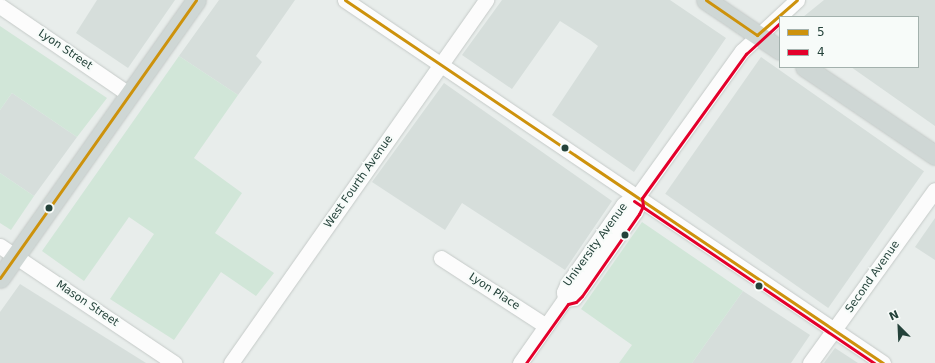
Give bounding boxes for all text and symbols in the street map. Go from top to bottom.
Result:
legend [779,16,919,68]
text: 5 [817,25,825,39]
street label: Lyon Street [36,27,94,73]
text: 4 [817,45,825,59]
street label: West Fourth Avenue [322,133,396,231]
unlabelled marker [560,143,570,153]
street label: University Avenue [561,201,631,289]
unlabelled marker [44,203,54,213]
unlabelled marker [620,230,630,240]
street label: Second Avenue [843,238,903,316]
street label: Lyon Place [466,271,522,313]
street label: Mason Street [53,278,121,330]
unlabelled marker [754,281,764,291]
north arrow [879,307,919,347]
text: N [887,308,901,323]

